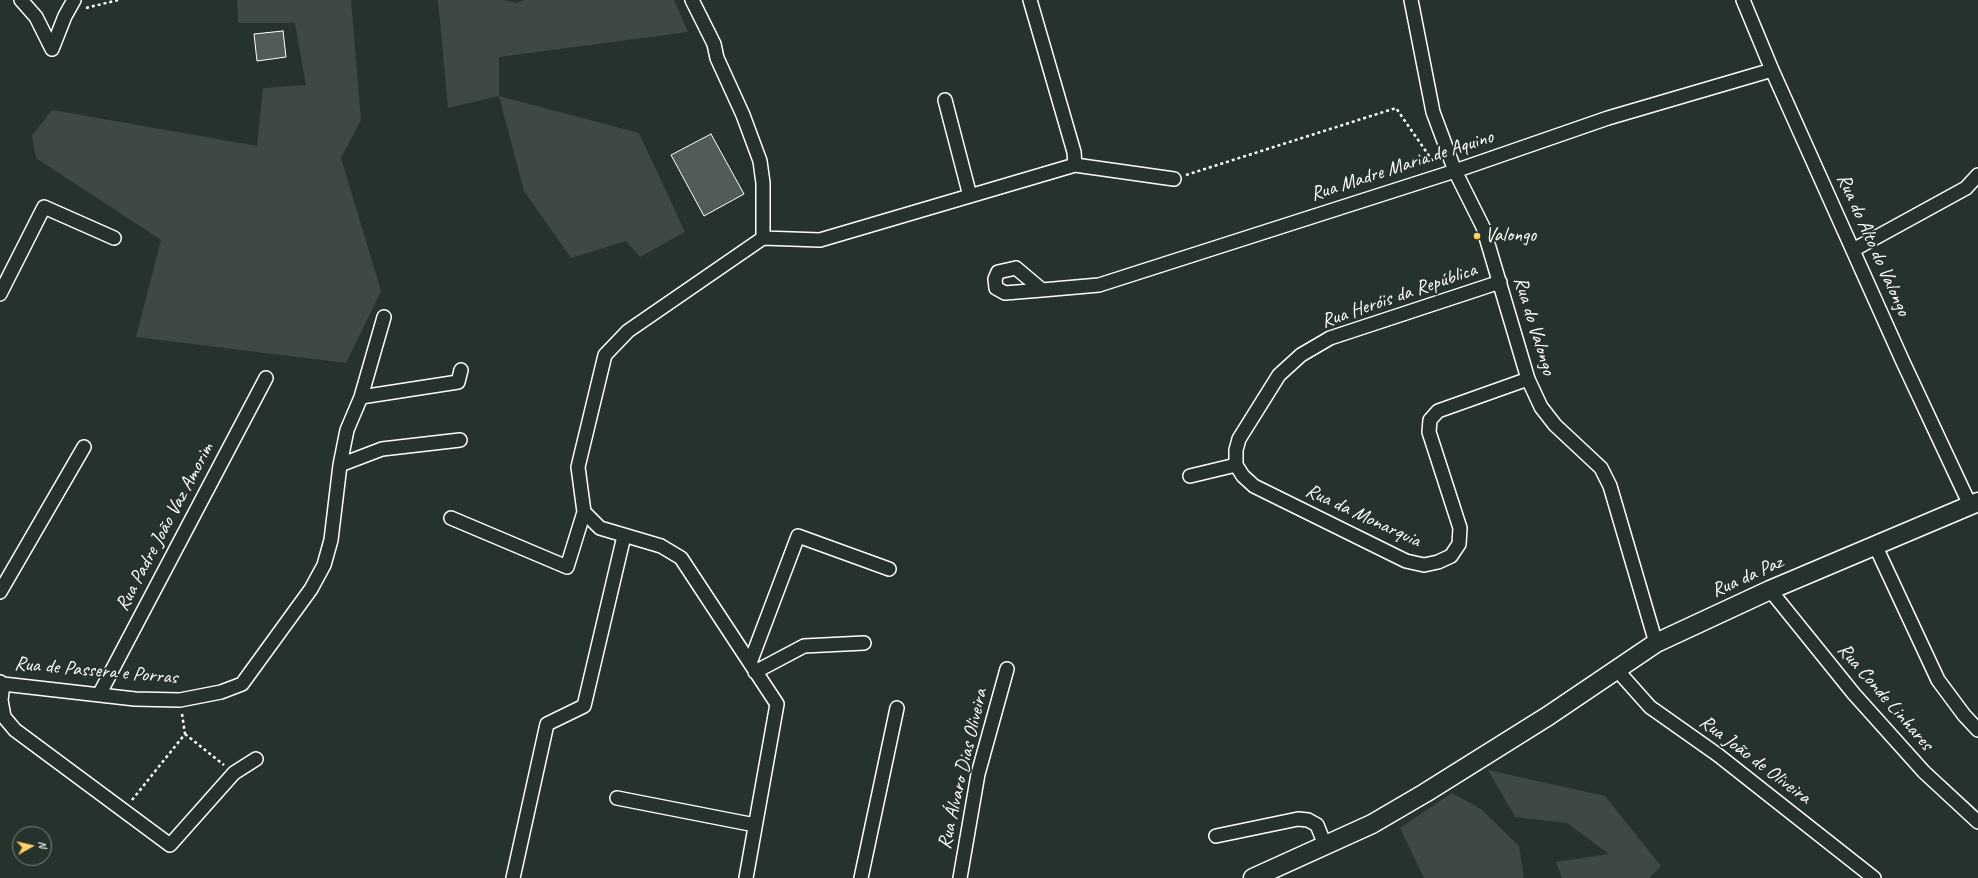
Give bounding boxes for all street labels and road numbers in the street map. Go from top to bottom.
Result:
street label: Rua Madre Maria de Aquino [1308,125,1496,207]
street label: Rua do Alto do Valongo [1831,170,1915,320]
street label: Rua Heróis da República [1318,258,1480,334]
street label: Rua do Valongo [1508,274,1560,378]
street label: Rua Padre João Vaz Amorim [110,439,220,615]
street label: Rua da Monarquia [1302,479,1424,553]
street label: Rua da Paz [1708,551,1786,603]
street label: Rua Conde Linhares [1832,638,1938,756]
street label: Rua de Passera e Porras [14,652,178,690]
street label: Rua Álvaro Dias Oliveira [933,686,993,852]
street label: Rua João de Oliveira [1694,710,1816,810]

